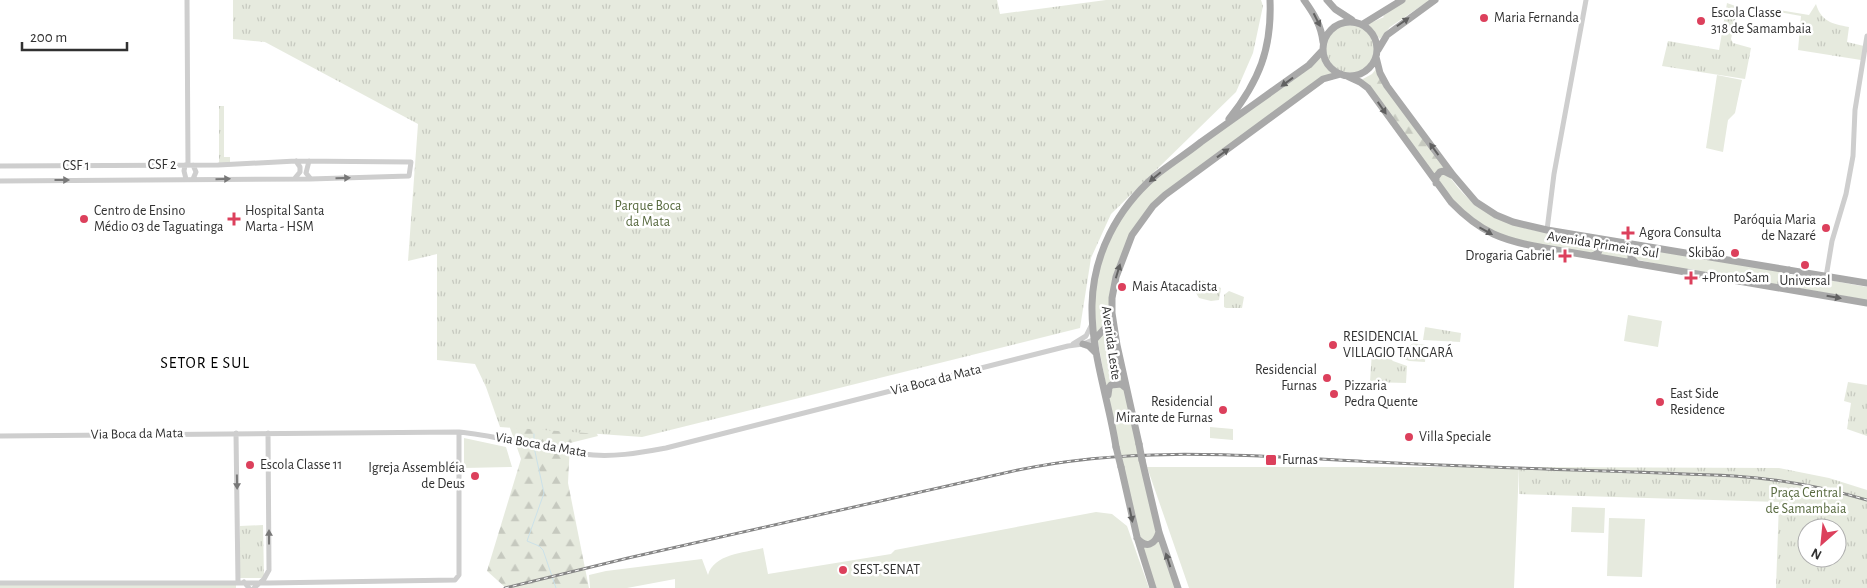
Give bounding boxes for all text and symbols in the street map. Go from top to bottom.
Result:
place label: Escola Classe 318 de Samambaia [1711,6,1812,36]
place label: Maria Fernanda [1494,11,1579,25]
marker: Maria Fernanda [1478,12,1490,24]
one-way arrow [1313,13,1321,28]
marker: Escola Classe 318 de Samambaia [1695,15,1707,27]
one-way arrow [1396,17,1410,27]
scale bar [22,20,128,52]
text: 200 m [30,30,67,45]
one-way arrow [1280,76,1293,86]
one-way arrow [1377,101,1387,115]
one-way arrow [1430,143,1440,156]
one-way arrow [1216,148,1230,158]
street label: CSF 2 [148,158,176,172]
street label: CSF 1 [62,159,90,173]
one-way arrow [1149,171,1161,182]
one-way arrow [335,174,351,182]
one-way arrow [215,175,231,183]
one-way arrow [54,176,70,184]
park label: Parque Boca da Mata [615,199,682,229]
place label: Centro de Ensino Médio 03 de Taguatinga [94,204,224,234]
place label: Hospital Santa Marta - HSM [245,204,325,234]
marker: Hospital Santa Marta - HSM [227,212,241,226]
marker: Centro de Ensino Médio 03 de Taguatinga [78,213,90,225]
place label: Paróquia Maria de Nazaré [1733,213,1817,243]
marker: Paróquia Maria de Nazaré [1820,222,1832,234]
one-way arrow [1479,226,1493,235]
marker: Agora Consulta [1621,226,1635,240]
place label: Agora Consulta [1639,226,1722,240]
street label: Avenida Primeira Sul [1546,229,1660,261]
place label: Skibão [1688,246,1725,260]
marker: Skibão [1729,247,1741,259]
place label: Drogaria Gabriel [1465,249,1555,263]
marker: Drogaria Gabriel [1559,250,1571,262]
marker: Universal [1799,259,1811,271]
one-way arrow [1115,263,1123,278]
marker: +ProntoSam [1684,271,1698,285]
place label: +ProntoSam [1702,271,1769,285]
place label: Universal [1780,274,1830,288]
place label: Mais Atacadista [1132,280,1218,294]
marker: Mais Atacadista [1116,281,1128,293]
one-way arrow [1826,293,1842,301]
street label: Avenida Leste [1099,305,1123,381]
place label: RESIDENCIAL VILLAGIO TANGARÁ [1343,330,1453,360]
marker: RESIDENCIAL VILLAGIO TANGARÁ [1327,339,1339,351]
district label: SETOR E SUL [160,355,250,371]
street label: Via Boca da Mata [889,362,983,398]
place label: Residencial Furnas [1255,363,1317,393]
marker: Residencial Furnas [1321,372,1333,384]
place label: Pizzaria Pedra Quente [1344,379,1418,409]
place label: East Side Residence [1670,387,1725,417]
marker: Pizzaria Pedra Quente [1328,388,1340,400]
place label: Residencial Mirante de Furnas [1116,395,1213,425]
marker: East Side Residence [1654,396,1666,408]
marker: Residencial Mirante de Furnas [1217,404,1229,416]
street label: Via Boca da Mata [91,426,184,442]
street label: Via Boca da Mata [494,430,588,460]
place label: Villa Speciale [1419,430,1491,444]
marker: Villa Speciale [1403,431,1415,443]
marker: Furnas [1264,453,1278,467]
place label: Furnas [1282,453,1318,467]
place label: Escola Classe 11 [260,458,342,472]
marker: Escola Classe 11 [244,459,256,471]
place label: Igreja Assembléia de Deus [368,461,466,491]
marker: Igreja Assembléia de Deus [469,470,481,482]
one-way arrow [233,474,241,490]
park label: Praça Central de Samambaia [1766,486,1847,516]
one-way arrow [1128,507,1136,523]
north arrow [1797,518,1847,568]
one-way arrow [265,529,273,545]
text: N [1809,545,1824,562]
one-way arrow [1164,552,1172,567]
place label: SEST-SENAT [853,563,920,577]
marker: SEST-SENAT [837,564,849,576]

